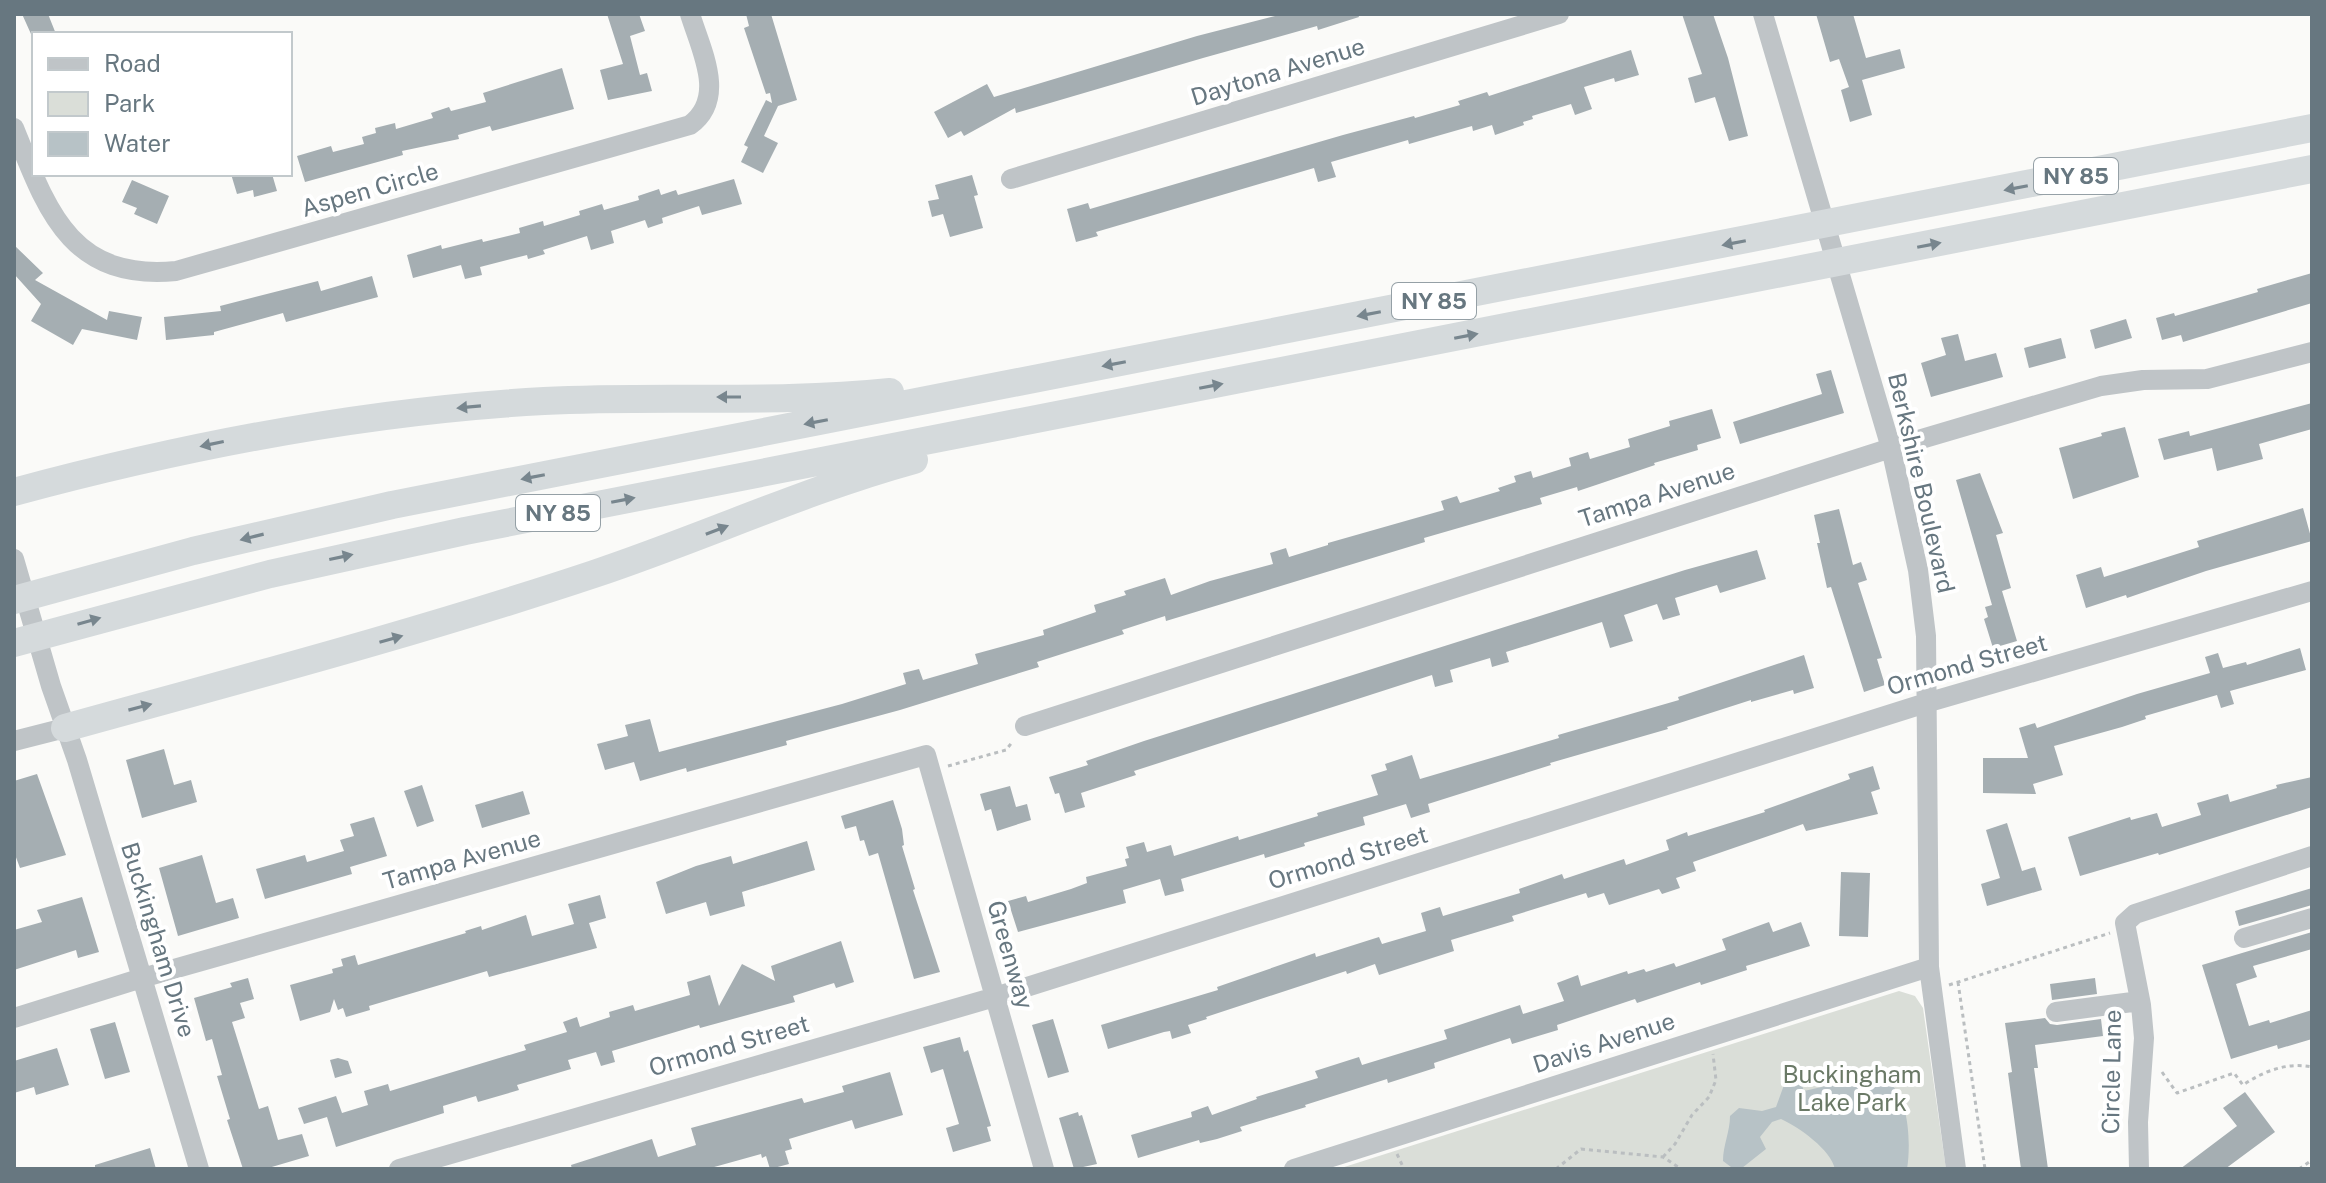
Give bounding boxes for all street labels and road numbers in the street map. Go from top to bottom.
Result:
street label: Daytona Avenue [1187,31,1368,111]
street label: Aspen Circle [298,156,442,222]
road number: NY 85 [2034,158,2118,194]
road number: NY 85 [1392,283,1476,319]
street label: Berkshire Boulevard [1883,370,1961,596]
street label: Tampa Avenue [1575,456,1738,532]
road number: NY 85 [516,495,600,531]
street label: Ormond Street [1883,628,2050,700]
street label: Ormond Street [1265,819,1431,895]
street label: Tampa Avenue [380,823,544,895]
street label: Buckingham Drive [116,839,202,1041]
street label: Greenway [982,897,1040,1012]
street label: Davis Avenue [1529,1006,1678,1078]
street label: Ormond Street [645,1009,812,1081]
street label: Circle Lane [2096,1009,2126,1135]

